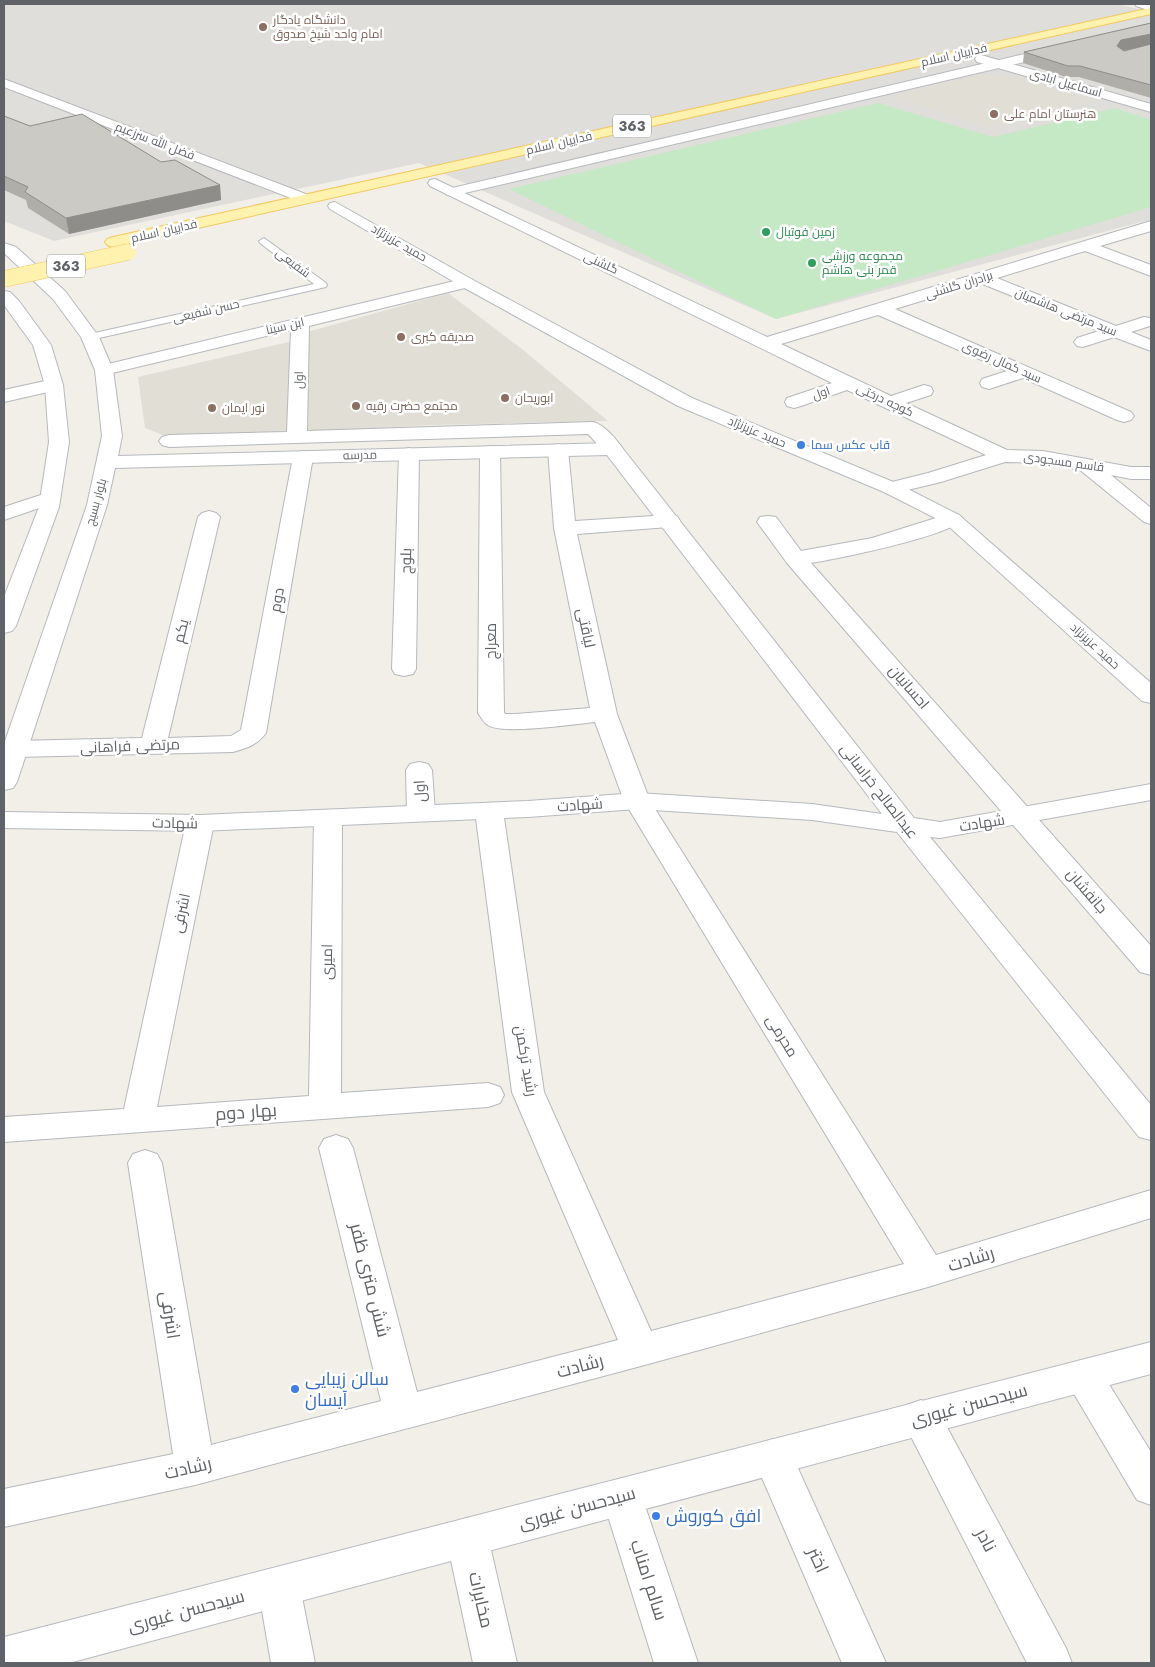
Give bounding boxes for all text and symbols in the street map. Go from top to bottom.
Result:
place label: دانشگاه یادگار امام واحد شیخ صدوق [272,11,383,43]
marker: دانشگاه یادگار امام واحد شیخ صدوق [257,21,269,33]
street label: فداییان اسلام [919,39,989,71]
street label: اسماعیل ابادی [1028,64,1104,102]
place label: هنرستان امام علی [1004,105,1096,123]
marker: هنرستان امام علی [988,108,1000,120]
road number: 363 [613,114,651,138]
street label: فضل الله سرزعیم [113,118,197,164]
street label: فداییان اسلام [524,127,594,159]
street label: فداییان اسلام [129,215,199,247]
street label: حمید عزیزنژاد [368,220,430,266]
place label: زمین فوتبال [776,223,835,241]
marker: زمین فوتبال [760,226,772,238]
street label: شفیعی [272,244,314,282]
street label: گلشنی [581,247,621,279]
place label: مجموعه ورزشی قمر بنی هاشم [822,247,903,279]
road number: 363 [47,255,85,278]
marker: مجموعه ورزشی قمر بنی هاشم [806,257,818,269]
street label: برادران گلشنی [923,266,995,304]
street label: سید مرتضی هاشمیان [1012,283,1120,341]
street label: حسن شفیعی [171,295,241,327]
street label: ابن سینا [264,313,306,339]
place label: صدیقه کبری [411,328,474,346]
marker: صدیقه کبری [395,331,407,343]
street label: سید کمال رضوی [960,337,1045,388]
street label: اول [290,371,308,389]
street label: کوچه درختی [853,379,917,421]
street label: اول [810,382,832,404]
place label: ابوریحان [515,389,554,407]
marker: ابوریحان [499,392,511,404]
place label: مجتمع حضرت رقیه [366,397,458,415]
place label: نور ایمان [222,399,265,417]
marker: مجتمع حضرت رقیه [350,400,362,412]
marker: نور ایمان [206,402,218,414]
street label: حمید عزیزنژاد [725,412,789,452]
place label: قاب عکس سما [811,436,890,454]
marker: قاب عکس سما [795,439,807,451]
street label: مدرسه [343,445,377,465]
street label: قاسم مسجودی [1023,447,1105,477]
street label: بلوار بسیج [81,476,111,528]
street label: بلوچ [395,548,417,574]
street label: دوم [264,586,290,614]
street label: لیاقتی [571,606,601,650]
street label: یکم [167,617,195,645]
street label: حمید عزیزنژاد [1066,619,1124,673]
street label: معراج [480,623,502,659]
street label: احسانیان [883,660,935,714]
street label: مرتضی فراهانی [80,733,180,759]
street label: عبدالصالح خراسانی [835,739,923,843]
street label: اول [408,779,432,803]
street label: شهادت [556,792,604,818]
street label: شهادت [958,809,1006,837]
street label: شهادت [152,812,198,834]
street label: جانفشان [1061,864,1113,918]
street label: اشرفی [166,891,196,935]
street label: امیری [316,944,338,980]
street label: محرمی [760,1011,804,1061]
street label: رشید ترکمن [509,1024,543,1098]
street label: بهار دوم [214,1097,278,1127]
street label: شش متری ظفر [343,1219,397,1340]
street label: رشادت [944,1240,998,1278]
street label: اشرفی [153,1289,187,1341]
street label: رشادت [554,1347,606,1385]
place label: سالن زیبایی آیسان [305,1366,389,1413]
street label: سیدحسن غیوری [908,1377,1030,1433]
marker: سالن زیبایی آیسان [289,1383,301,1395]
street label: رشادت [162,1450,214,1486]
street label: سیدحسن غیوری [516,1480,638,1536]
place label: افق کوروش [666,1503,761,1529]
marker: افق کوروش [650,1510,662,1522]
street label: نادر [969,1523,1003,1556]
street label: سالم امناب [624,1536,674,1624]
street label: اختر [801,1542,835,1577]
street label: مخابرات [462,1569,500,1631]
street label: سیدحسن غیوری [125,1583,247,1639]

